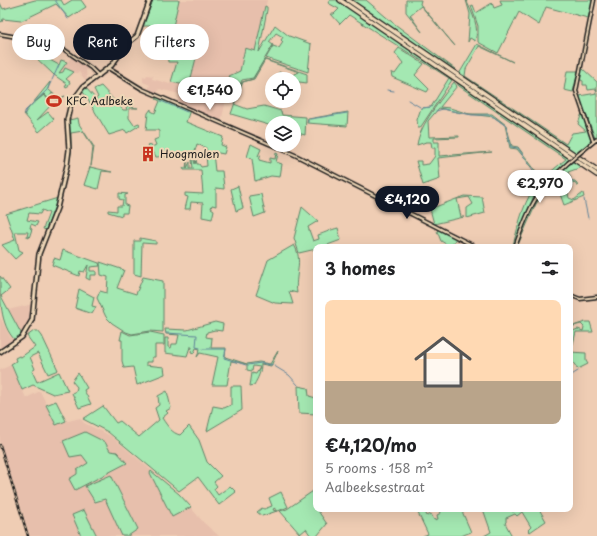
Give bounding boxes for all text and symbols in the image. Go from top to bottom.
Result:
chip: Buy [12,24,65,60]
chip: Rent [73,24,132,60]
chip: Filters [140,24,209,60]
map controls [265,72,301,152]
button: locate [265,72,301,108]
pin: €1,540 [177,77,243,111]
text: €1,540 [187,80,233,99]
sports icon: KFC Aalbeke [45,92,63,110]
place label: KFC Aalbeke [66,92,133,109]
button: layers [265,116,301,152]
building icon: Hoogmolen [139,145,157,163]
place label: Hoogmolen [160,145,220,162]
pin: €2,970 [507,170,573,204]
text: €2,970 [517,173,563,192]
pin: €4,120 [374,186,440,220]
text: €4,120 [384,189,430,208]
text: 3 homes [325,255,395,281]
icon: filters [539,257,561,279]
icon: home [407,326,479,398]
text: €4,120/mo [325,432,417,458]
text: 5 rooms · 158 m² [325,458,433,477]
text: Aalbeeksestraat [325,477,425,496]

